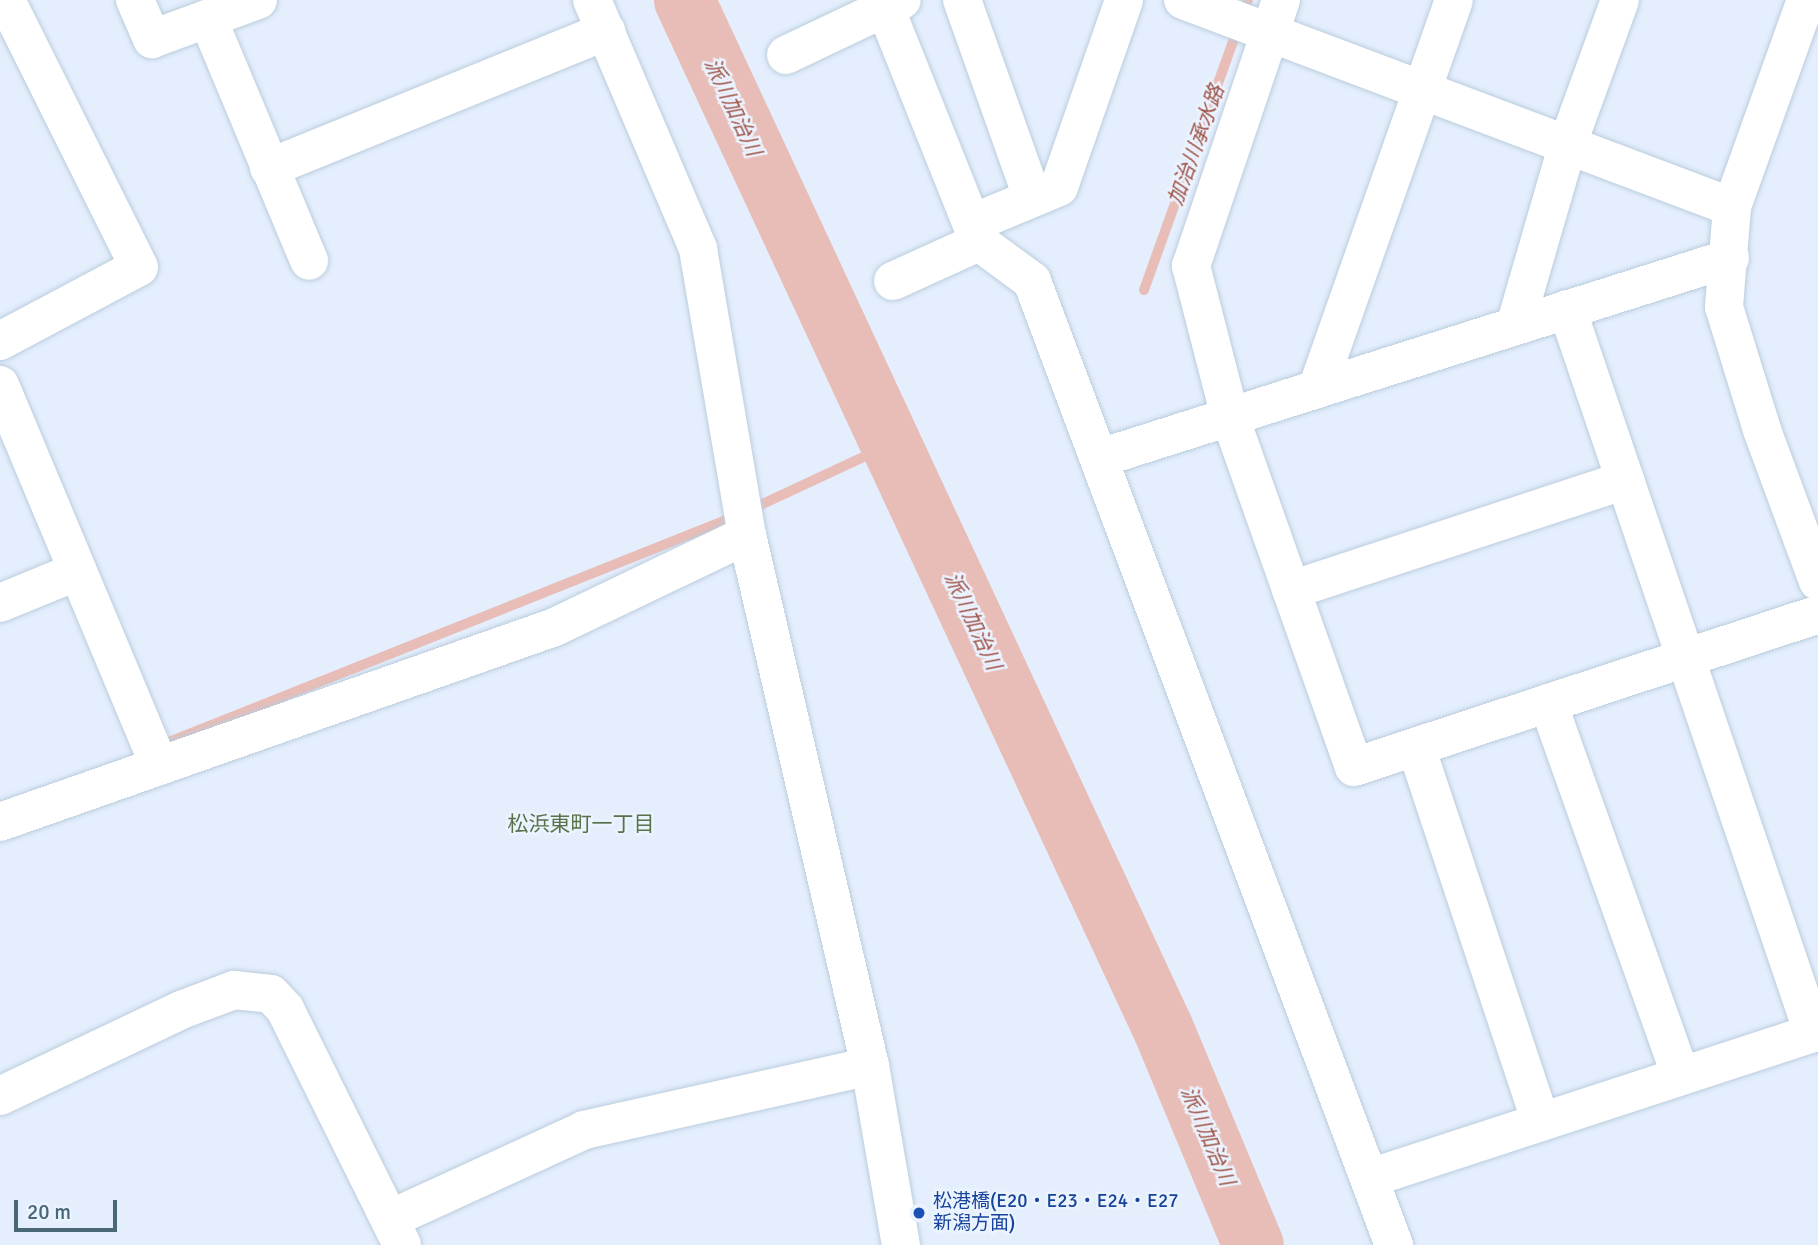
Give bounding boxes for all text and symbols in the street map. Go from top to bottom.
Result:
water label: 派川加治川 [699,54,767,160]
water label: 加治川承水路 [1163,81,1229,209]
water label: 派川加治川 [939,568,1007,674]
district label: 松浜東町一丁目 [508,811,654,837]
water label: 派川加治川 [1176,1083,1240,1189]
scale bar [18,1186,121,1230]
place label: 松港橋(E20・E23・E24・E27 新潟方面) [933,1191,1178,1235]
text: 20 m [27,1199,71,1225]
marker: 松港橋(E20・E23・E24・E27 新潟方面) [911,1205,927,1221]

